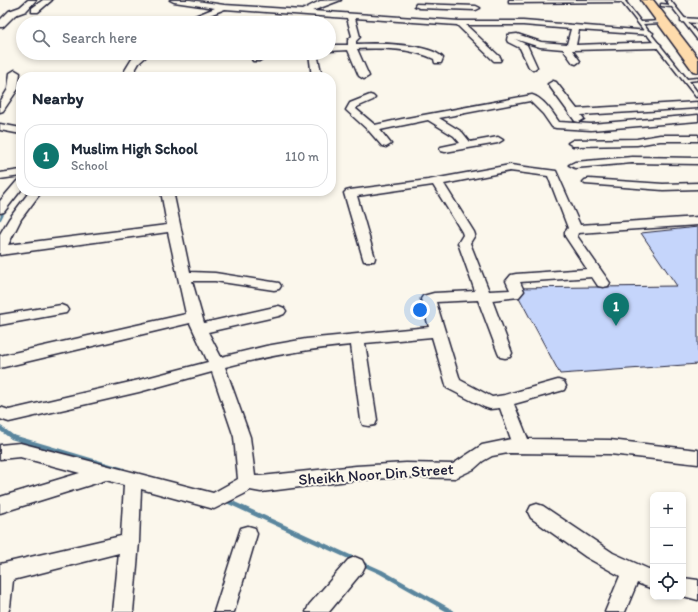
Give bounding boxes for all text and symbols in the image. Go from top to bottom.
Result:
search box [16,16,336,60]
icon: search [30,27,52,49]
text: Search here [62,29,137,47]
text: Nearby [32,88,84,108]
text: Muslim High School [71,140,198,158]
text: 1 [43,149,49,164]
text: 110 m [285,149,319,164]
text: School [71,158,108,173]
pin: 1 [603,293,629,326]
your location [410,300,430,320]
street label: Sheikh Noor Din Street [298,459,454,489]
map controls [650,492,686,600]
button: + [650,492,686,528]
button: − [650,528,686,564]
button: locate [650,564,686,600]

